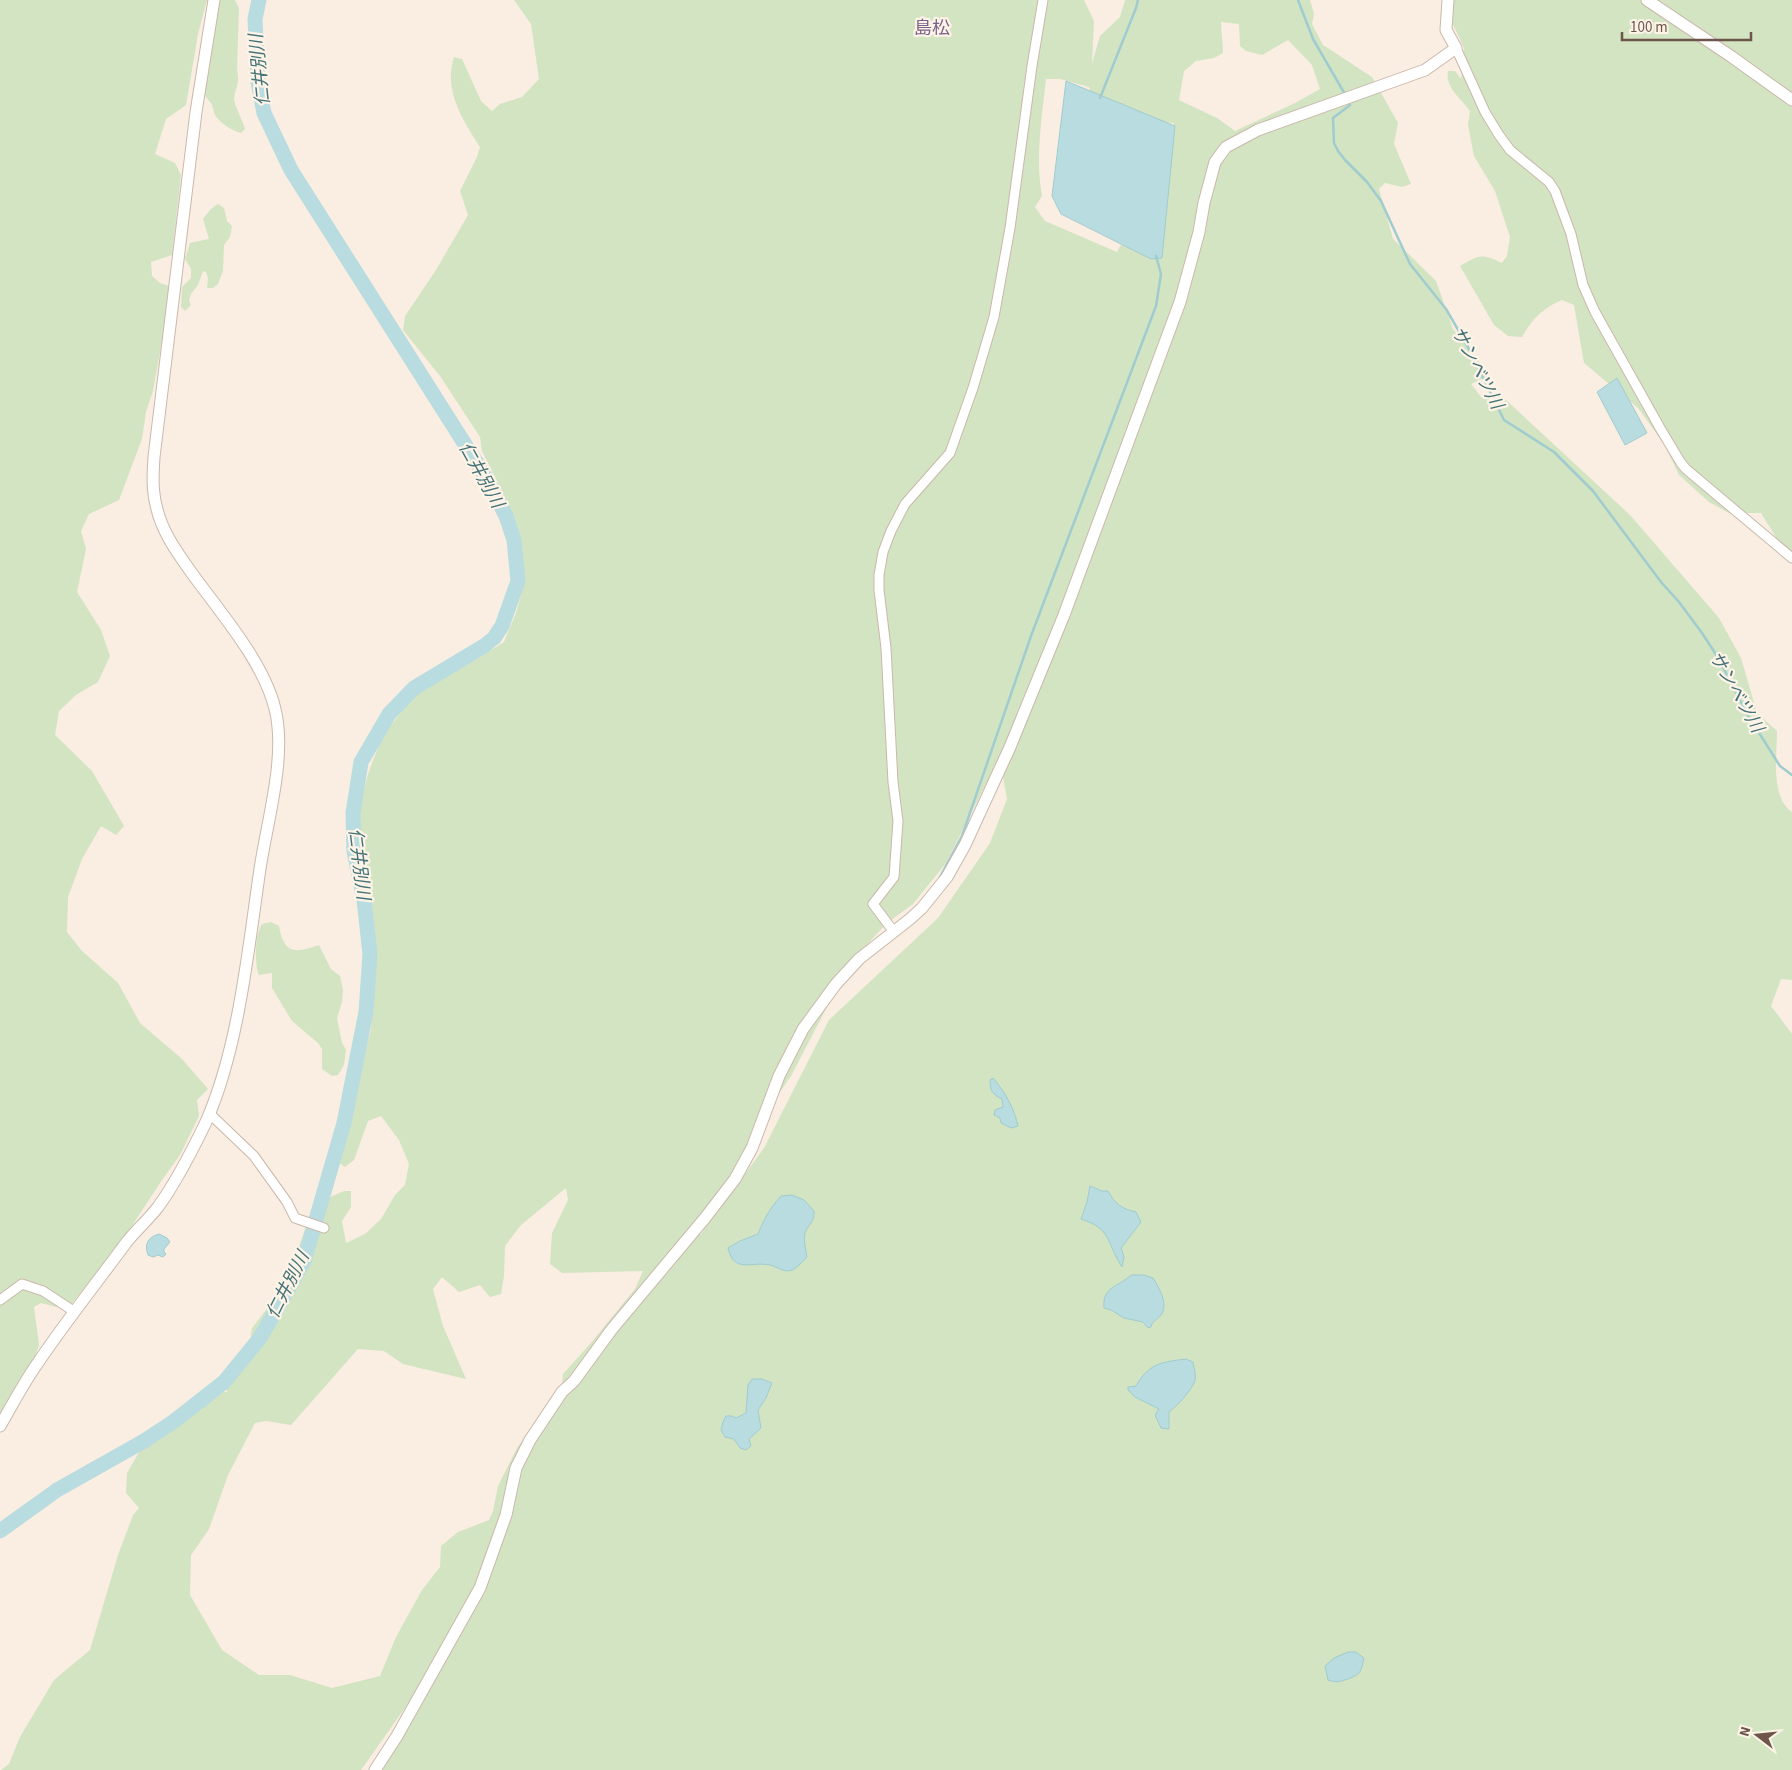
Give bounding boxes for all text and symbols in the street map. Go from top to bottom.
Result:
scale bar [1622,10,1751,42]
district label: 島松 [914,16,950,41]
text: 100 m [1630,17,1668,38]
water label: 仁井別川 [244,31,276,107]
water label: サンベツ川 [1445,322,1510,415]
water label: 仁井別川 [453,437,510,514]
water label: サンベツ川 [1703,647,1770,739]
water label: 仁井別川 [342,827,376,903]
water label: 仁井別川 [261,1245,316,1323]
north arrow [1732,1710,1782,1760]
text: N [1735,1724,1756,1739]

